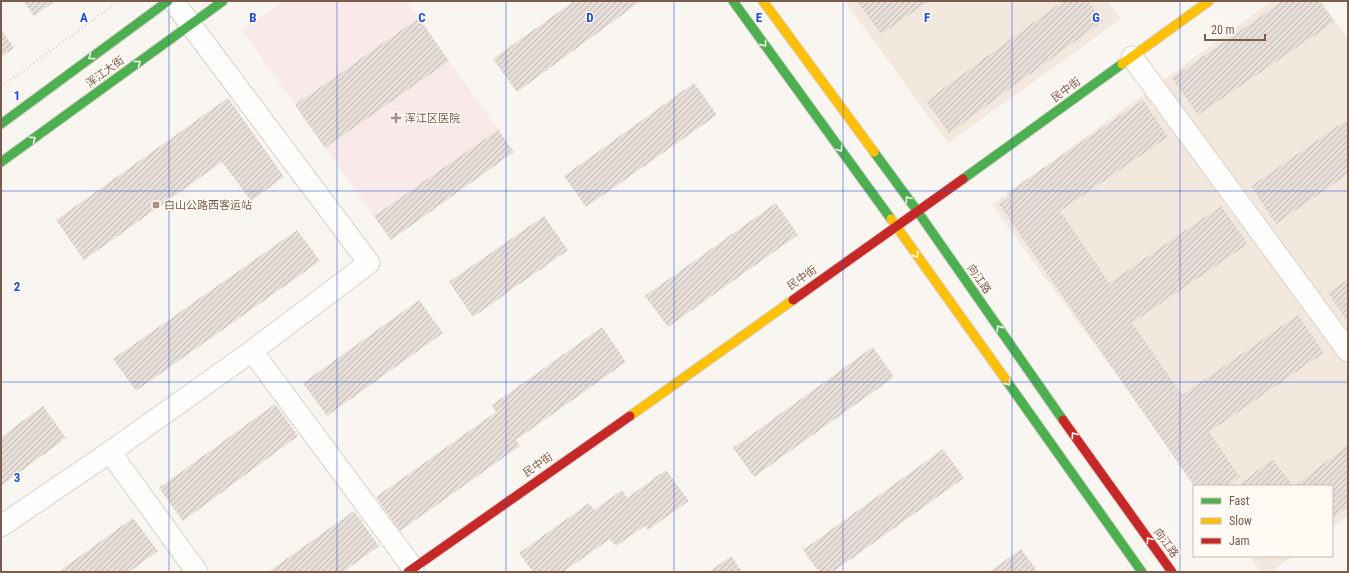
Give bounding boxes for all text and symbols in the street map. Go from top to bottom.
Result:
text: A [80,10,88,25]
text: B [249,10,257,25]
text: C [418,10,426,25]
text: D [586,10,594,25]
text: E [756,10,763,25]
text: F [924,10,930,25]
text: G [1092,10,1100,25]
scale bar [1205,16,1265,42]
text: 20 m [1211,23,1235,37]
one-way arrow [759,40,767,47]
one-way arrow [89,53,96,60]
street label: 浑江大街 [83,54,127,91]
one-way arrow [133,61,140,68]
street label: 民中街 [1049,75,1083,105]
text: 1 [14,88,20,103]
marker: 浑江区医院 [390,112,402,124]
place label: 浑江区医院 [404,112,460,125]
one-way arrow [28,137,35,144]
one-way arrow [835,145,843,152]
one-way arrow [906,197,913,204]
place label: 白山公路西客运站 [164,199,252,212]
marker: 白山公路西客运站 [151,200,161,210]
one-way arrow [911,250,918,257]
street label: 向江路 [964,262,994,296]
street label: 民中街 [785,263,819,293]
text: 2 [14,279,21,294]
one-way arrow [997,326,1004,333]
one-way arrow [1003,379,1010,386]
one-way arrow [1071,432,1079,439]
street label: 民中街 [521,450,555,480]
text: 3 [14,470,20,485]
legend [1193,485,1333,557]
text: Fast [1229,494,1250,508]
text: Slow [1229,514,1252,528]
street label: 向江路 [1151,526,1181,560]
text: Jam [1229,534,1250,548]
one-way arrow [1147,538,1154,545]

